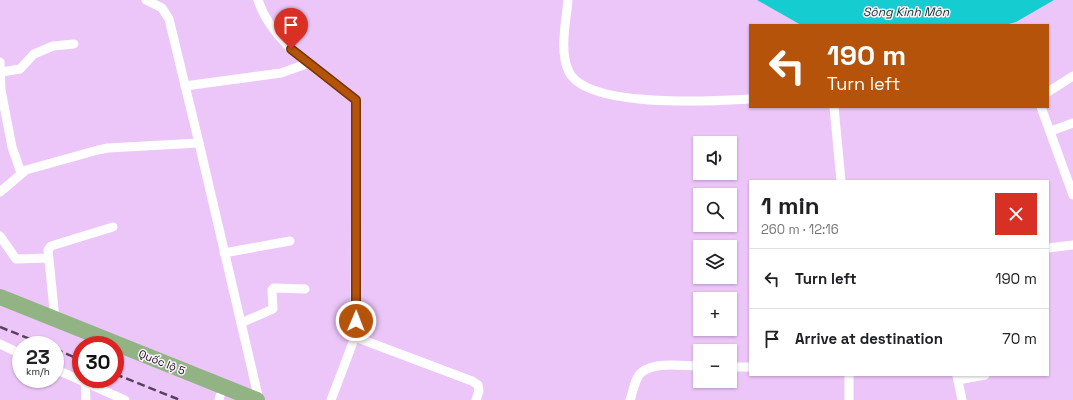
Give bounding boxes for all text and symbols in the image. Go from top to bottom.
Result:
water label: Sông Kinh Môn [863,4,950,20]
pin [274,8,308,49]
icon: arrive [280,14,302,36]
text: 190 m [827,37,906,73]
icon: left [761,40,813,92]
text: Turn left [827,72,900,95]
map controls [693,136,737,388]
button: sound [693,136,737,180]
button: search [693,188,737,232]
text: 1 min [761,190,820,221]
button: close [995,193,1037,235]
text: 260 m · 12:16 [761,221,839,238]
button: layers [693,240,737,284]
icon: left [761,268,783,290]
text: Turn left [795,269,857,288]
text: 190 m [995,269,1037,288]
button: + [693,292,737,336]
position arrow [335,300,377,342]
icon: arrive [761,328,783,350]
text: Arrive at destination [795,329,943,348]
text: 70 m [1002,329,1037,348]
speed limit sign: 30 [72,336,124,388]
text: 23 [26,344,50,370]
button: − [693,344,737,388]
street label: Quốc lộ 5 [137,346,188,378]
text: km/h [26,365,50,378]

